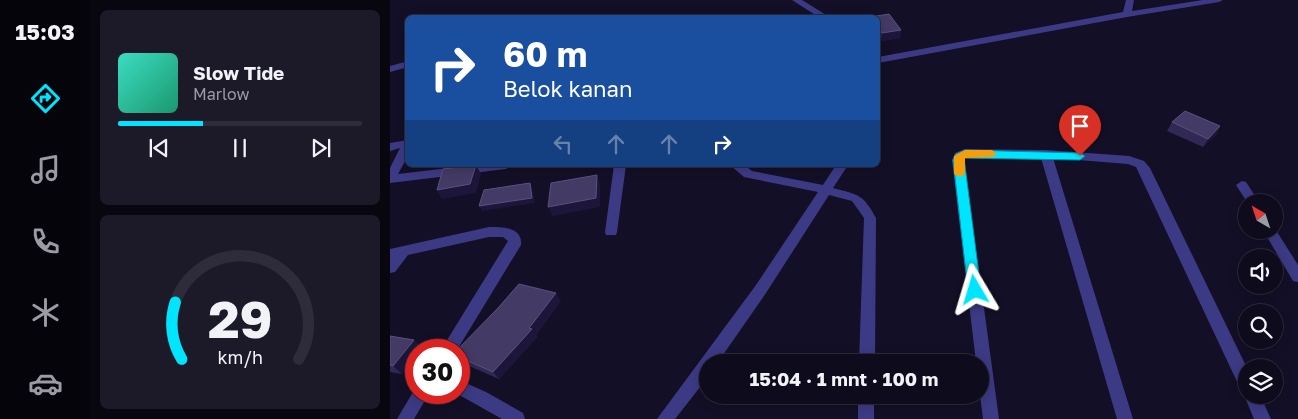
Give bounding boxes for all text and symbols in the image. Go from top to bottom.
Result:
text: 15:03 [15,18,75,45]
text: 60 m [503,33,587,75]
icon: right [420,35,485,100]
text: Slow Tide [193,61,284,84]
text: Belok kanan [503,75,633,102]
icon: directions [28,81,63,116]
text: Marlow [193,84,249,104]
pin [1059,105,1101,156]
icon: arrive [1066,112,1094,140]
icon: left [549,130,577,158]
icon: ahead [602,130,630,158]
icon: ahead [655,130,683,158]
icon: right [708,130,736,158]
icon: previous [145,134,173,162]
icon: pause [226,134,254,162]
icon: next [307,134,335,162]
icon: music [28,152,63,187]
north arrow [1238,194,1282,239]
map controls [1238,194,1283,404]
icon: phone [28,224,63,259]
button: sound [1238,249,1283,294]
position arrow [948,263,1000,315]
text: 29 [208,287,272,349]
icon: climate [28,295,63,330]
button: search [1238,304,1283,349]
speed limit sign: 30 [405,339,470,404]
text: km/h [217,346,263,368]
button: layers [1238,359,1283,404]
icon: car [28,366,63,401]
text: 15:04 · 1 mnt · 100 m [750,367,938,390]

